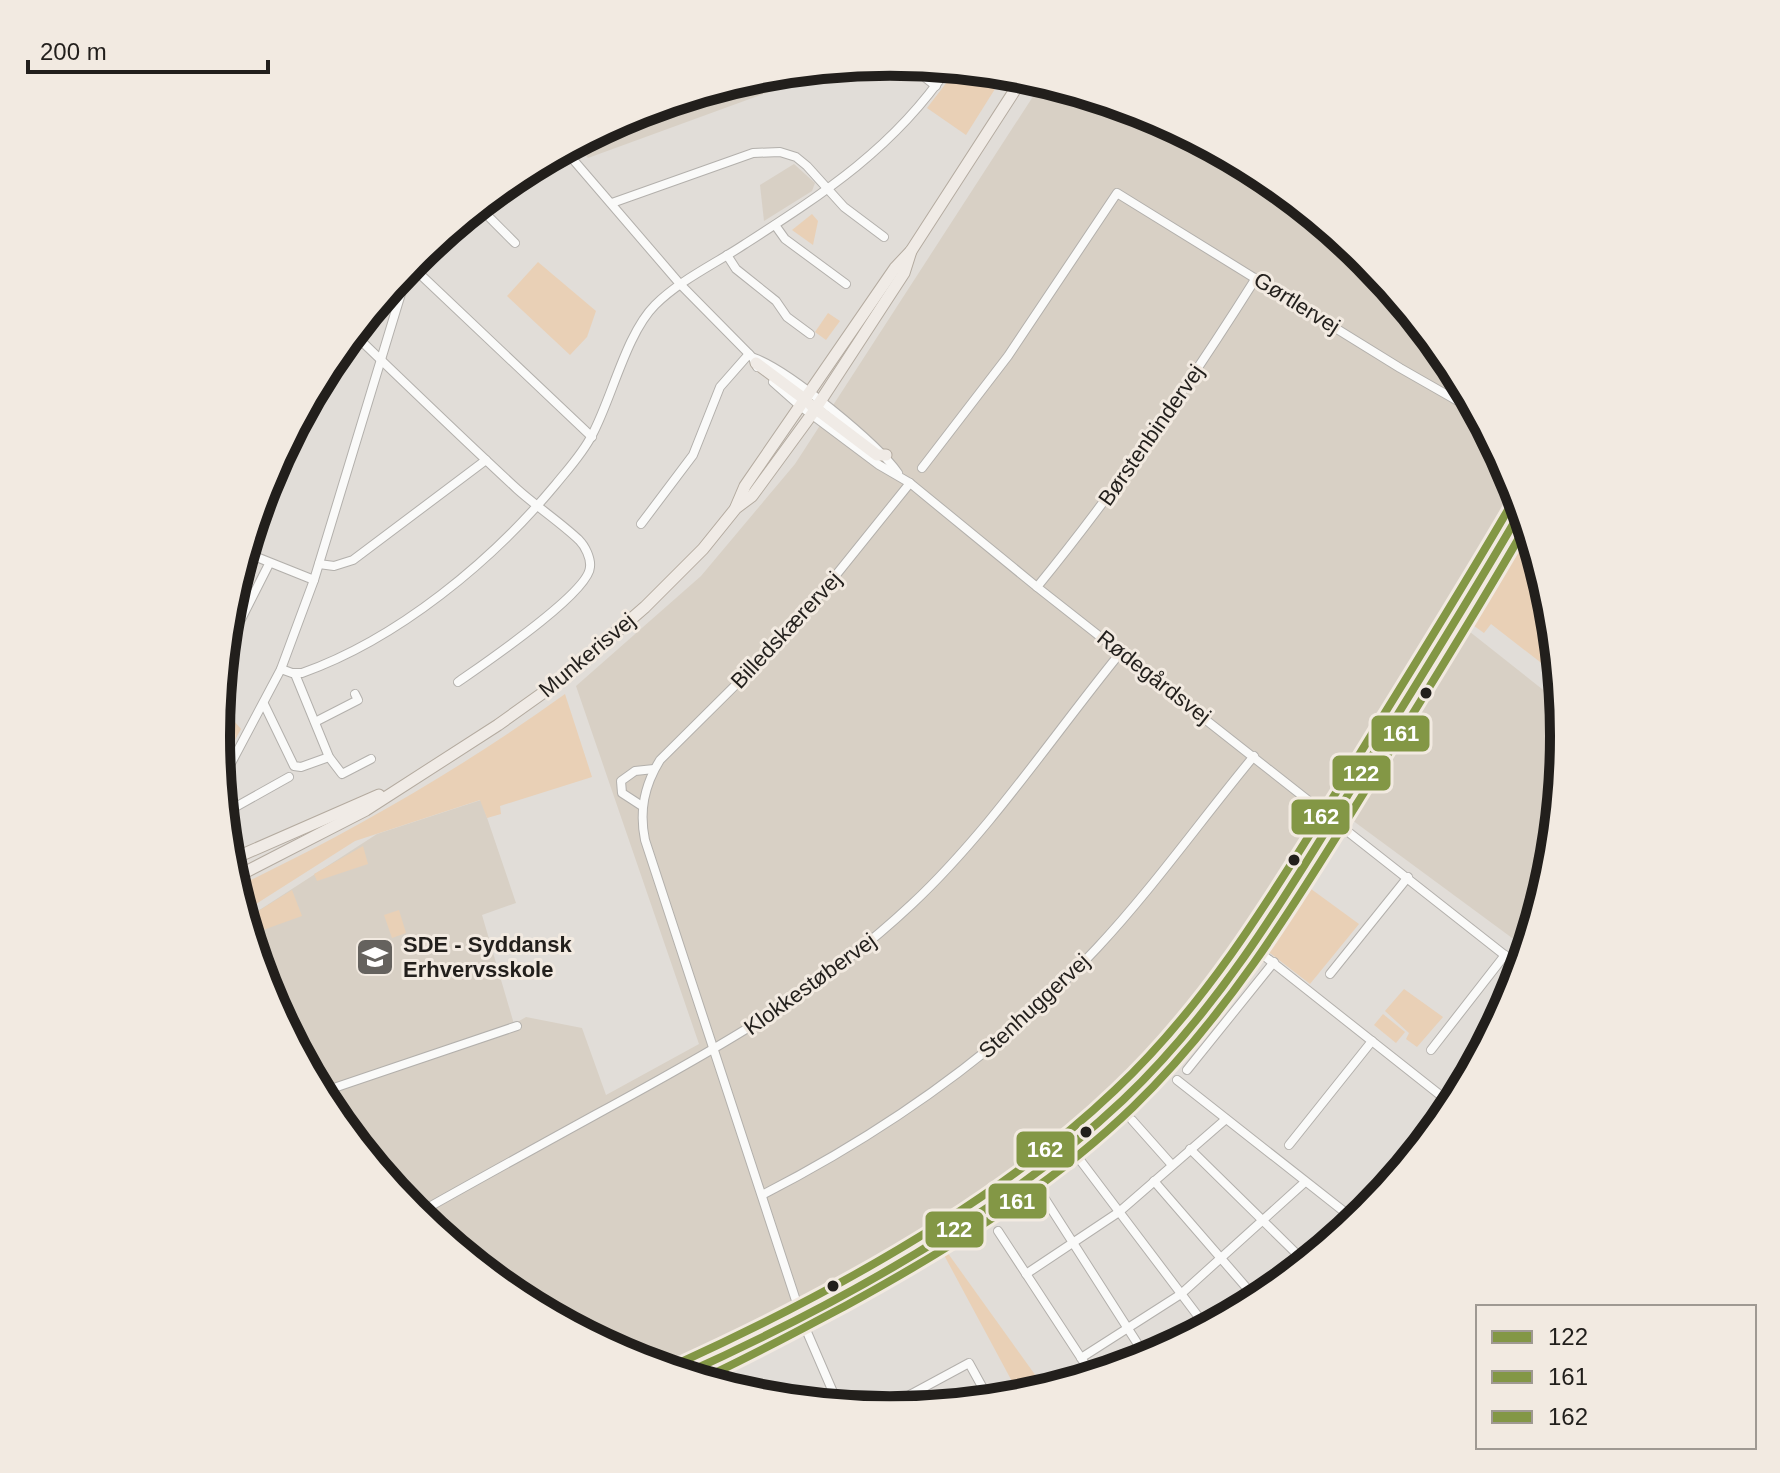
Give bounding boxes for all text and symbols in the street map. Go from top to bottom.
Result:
scale bar [28,24,268,74]
text: 200 m [40,38,107,65]
street label: Gørtlervej [1249,267,1345,339]
street label: Børstenbindervej [1093,360,1209,510]
street label: Billedskærervej [726,566,846,694]
street label: Munkerisvej [534,608,640,702]
street label: Rødegårdsvej [1092,625,1216,729]
unlabelled marker [1418,685,1434,701]
line badge: 161 [1370,714,1431,753]
text: 161 [1383,721,1419,746]
line badge: 122 [1331,754,1392,792]
text: 122 [1343,761,1379,786]
line badge: 162 [1290,798,1351,836]
text: 162 [1303,804,1339,829]
unlabelled marker [1286,852,1302,868]
street label: Klokkestøbervej [739,928,881,1040]
place label: SDE - Syddansk Erhvervsskole [403,932,572,982]
school or university icon: SDE - Syddansk Erhvervsskole [354,936,396,978]
street label: Stenhuggervej [974,948,1094,1064]
unlabelled marker [1078,1124,1094,1140]
line badge: 162 [1015,1130,1076,1169]
text: 162 [1027,1137,1063,1162]
line badge: 161 [987,1182,1048,1220]
text: 161 [999,1189,1035,1214]
line badge: 122 [924,1210,985,1249]
text: 122 [936,1217,972,1242]
unlabelled marker [825,1278,841,1294]
legend [1476,1305,1756,1449]
text: 122 [1548,1323,1588,1350]
text: 161 [1548,1363,1588,1390]
text: 162 [1548,1403,1588,1430]

